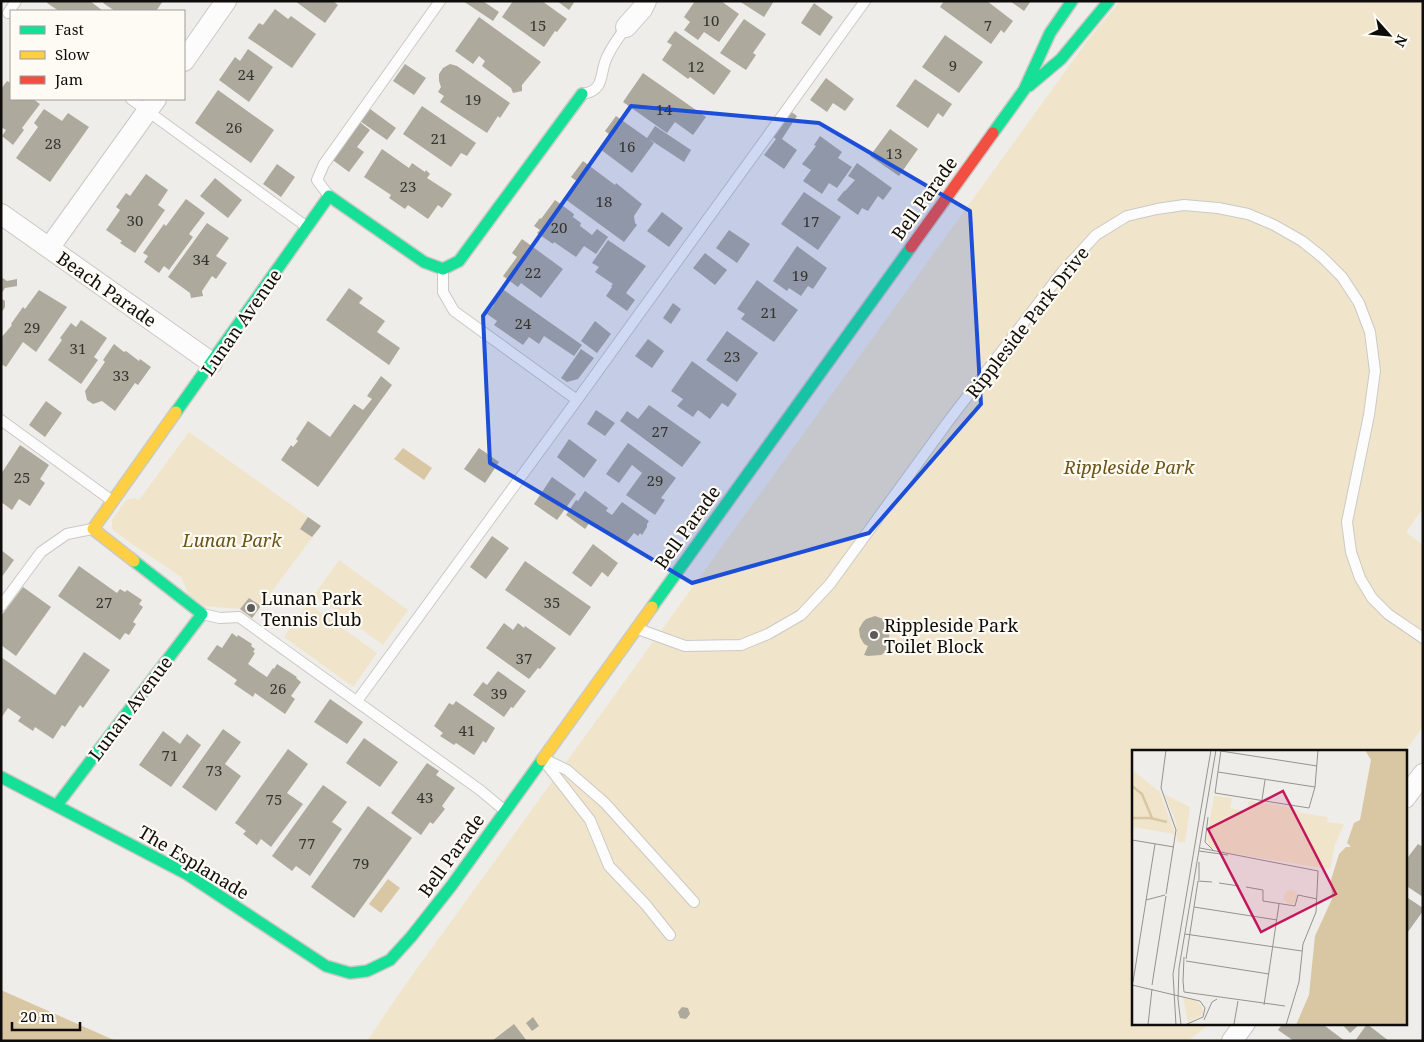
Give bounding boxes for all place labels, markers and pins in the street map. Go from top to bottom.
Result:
place label: Lunan Park Tennis Club [261,586,362,631]
marker: Lunan Park Tennis Club [245,602,257,614]
place label: Rippleside Park Toilet Block [884,613,1019,658]
marker: Rippleside Park Toilet Block [868,629,880,641]

